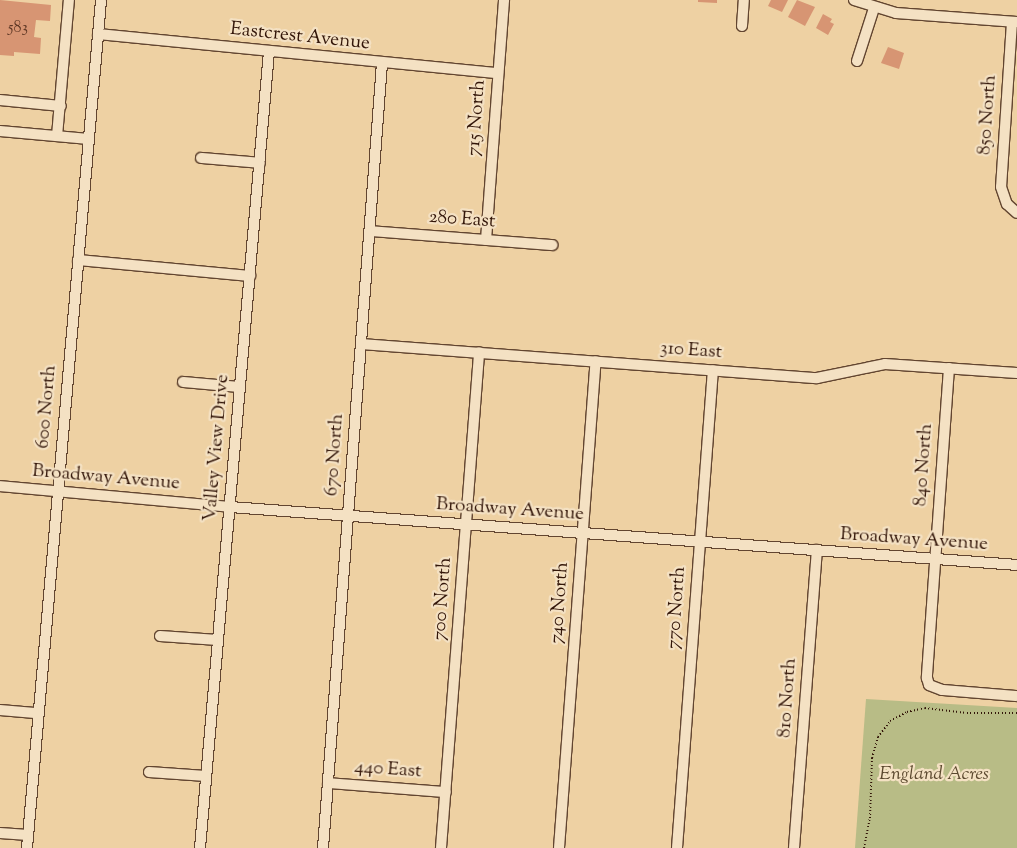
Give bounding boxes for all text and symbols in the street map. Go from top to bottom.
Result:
street label: Eastcrest Avenue [229,18,371,56]
house number: 583 [8,19,28,39]
street label: 850 North [974,74,1002,156]
street label: 715 North [463,79,491,157]
street label: 280 East [428,206,496,234]
street label: 310 East [659,337,723,365]
street label: 600 North [32,364,62,450]
street label: Valley View Drive [199,374,235,522]
street label: 670 North [321,413,349,497]
street label: 840 North [910,423,938,507]
street label: Broadway Avenue [31,460,181,496]
street label: Broadway Avenue [435,493,585,527]
street label: Broadway Avenue [839,523,989,557]
street label: 700 North [429,557,457,641]
street label: 740 North [546,561,574,645]
street label: 770 North [663,566,691,650]
street label: 810 North [774,657,802,739]
street label: 440 East [354,756,422,784]
park label: England Acres [879,764,989,786]

